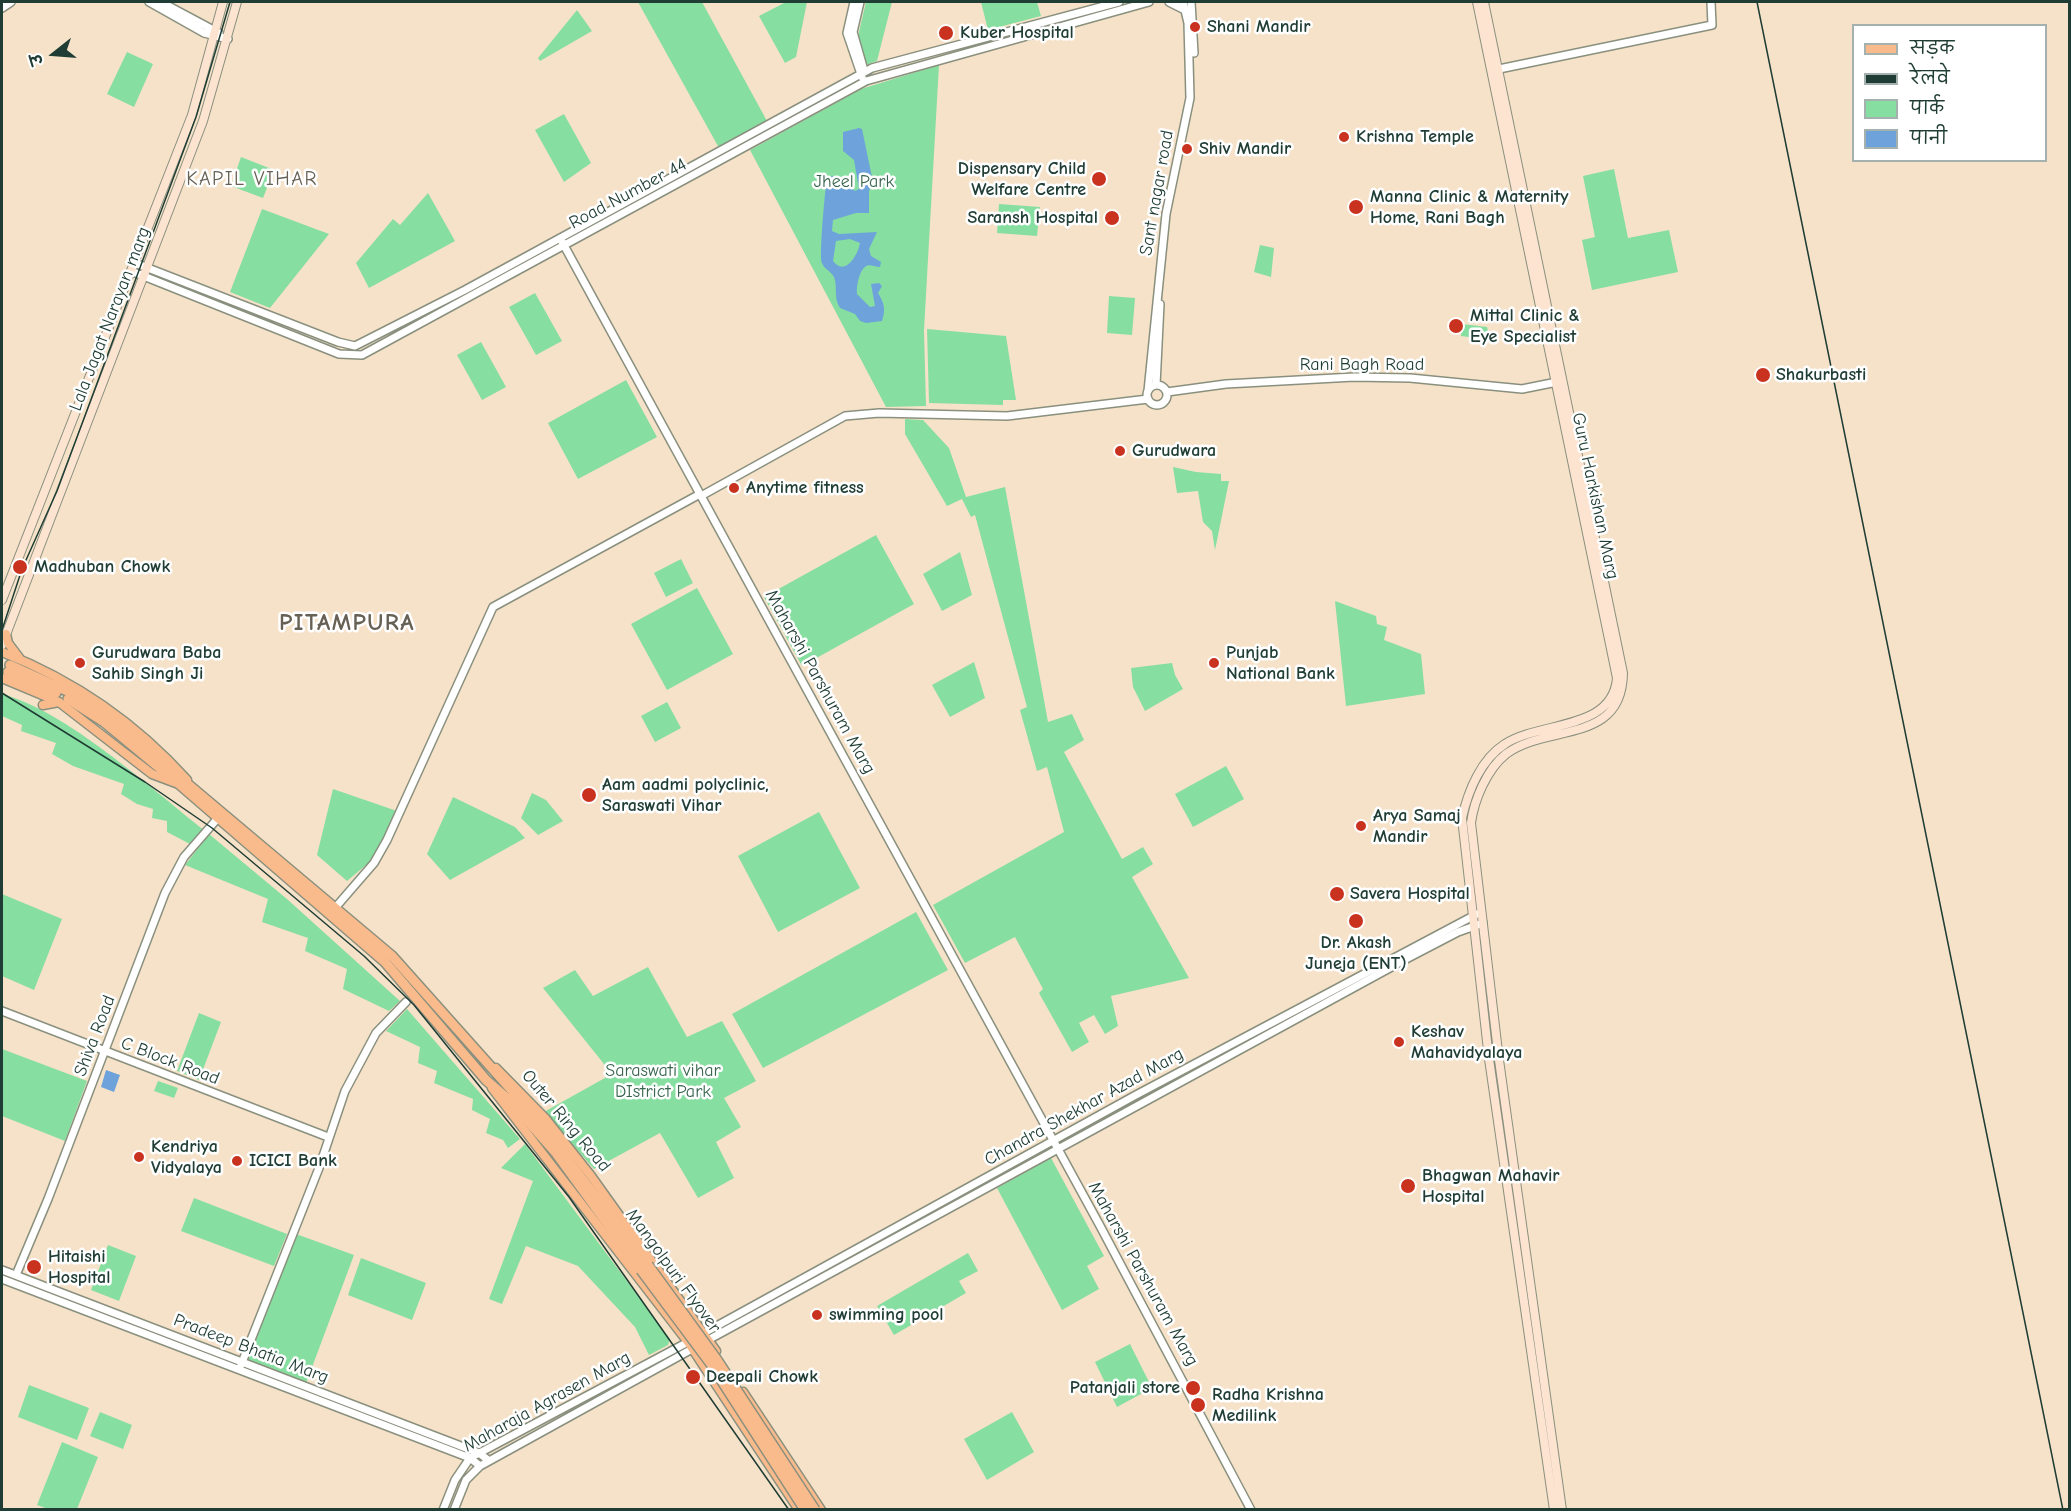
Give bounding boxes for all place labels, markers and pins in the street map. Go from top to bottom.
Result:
place label: Shani Mandir [1207,16,1310,38]
marker: Shani Mandir [1188,20,1202,34]
place label: Kuber Hospital [960,22,1074,44]
marker: Kuber Hospital [937,24,955,42]
place label: Krishna Temple [1356,126,1474,148]
marker: Krishna Temple [1337,130,1351,144]
place label: Shiv Mandir [1199,138,1291,160]
marker: Shiv Mandir [1180,142,1194,156]
place label: Dispensary Child Welfare Centre [958,158,1086,201]
marker: Dispensary Child Welfare Centre [1090,170,1108,188]
place label: Manna Clinic & Maternity Home, Rani Bagh [1370,186,1568,228]
marker: Manna Clinic & Maternity Home, Rani Bagh [1347,198,1365,216]
place label: Saransh Hospital [967,207,1098,229]
marker: Saransh Hospital [1103,209,1121,227]
place label: Mittal Clinic & Eye Specialist [1470,305,1580,348]
marker: Mittal Clinic & Eye Specialist [1447,317,1465,335]
place label: Shakurbasti [1776,364,1866,386]
marker: Shakurbasti [1754,366,1772,384]
place label: Gurudwara [1132,440,1216,462]
marker: Gurudwara [1113,444,1127,458]
place label: Anytime fitness [746,477,864,499]
marker: Anytime fitness [727,481,741,495]
place label: Madhuban Chowk [34,556,170,578]
marker: Madhuban Chowk [11,558,29,576]
place label: Gurudwara Baba Sahib Singh Ji [92,642,221,684]
place label: Punjab National Bank [1226,642,1335,684]
marker: Gurudwara Baba Sahib Singh Ji [73,656,87,670]
marker: Punjab National Bank [1207,656,1221,670]
place label: Aam aadmi polyclinic, Saraswati Vihar [602,774,769,816]
marker: Aam aadmi polyclinic, Saraswati Vihar [580,786,598,804]
place label: Arya Samaj Mandir [1373,805,1461,848]
marker: Arya Samaj Mandir [1354,819,1368,833]
place label: Savera Hospital [1350,883,1470,905]
marker: Savera Hospital [1328,885,1346,903]
marker: Dr. Akash Juneja (ENT) [1347,912,1365,930]
place label: Dr. Akash Juneja (ENT) [1305,932,1407,974]
place label: Keshav Mahavidyalaya [1411,1021,1522,1064]
marker: Keshav Mahavidyalaya [1392,1035,1406,1049]
place label: Kendriya Vidyalaya [151,1136,222,1178]
marker: Kendriya Vidyalaya [132,1150,146,1164]
place label: ICICI Bank [249,1150,337,1172]
marker: ICICI Bank [230,1154,244,1168]
place label: Bhagwan Mahavir Hospital [1422,1165,1560,1208]
marker: Bhagwan Mahavir Hospital [1399,1177,1417,1195]
place label: Hitaishi Hospital [48,1246,110,1288]
marker: Hitaishi Hospital [25,1258,43,1276]
place label: swimming pool [829,1304,943,1326]
marker: swimming pool [810,1308,824,1322]
place label: Deepali Chowk [706,1366,818,1388]
marker: Deepali Chowk [684,1368,702,1386]
place label: Patanjali store [1070,1377,1180,1399]
marker: Patanjali store [1184,1379,1202,1397]
place label: Radha Krishna Medilink [1212,1384,1324,1426]
marker: Radha Krishna Medilink [1189,1396,1207,1414]

